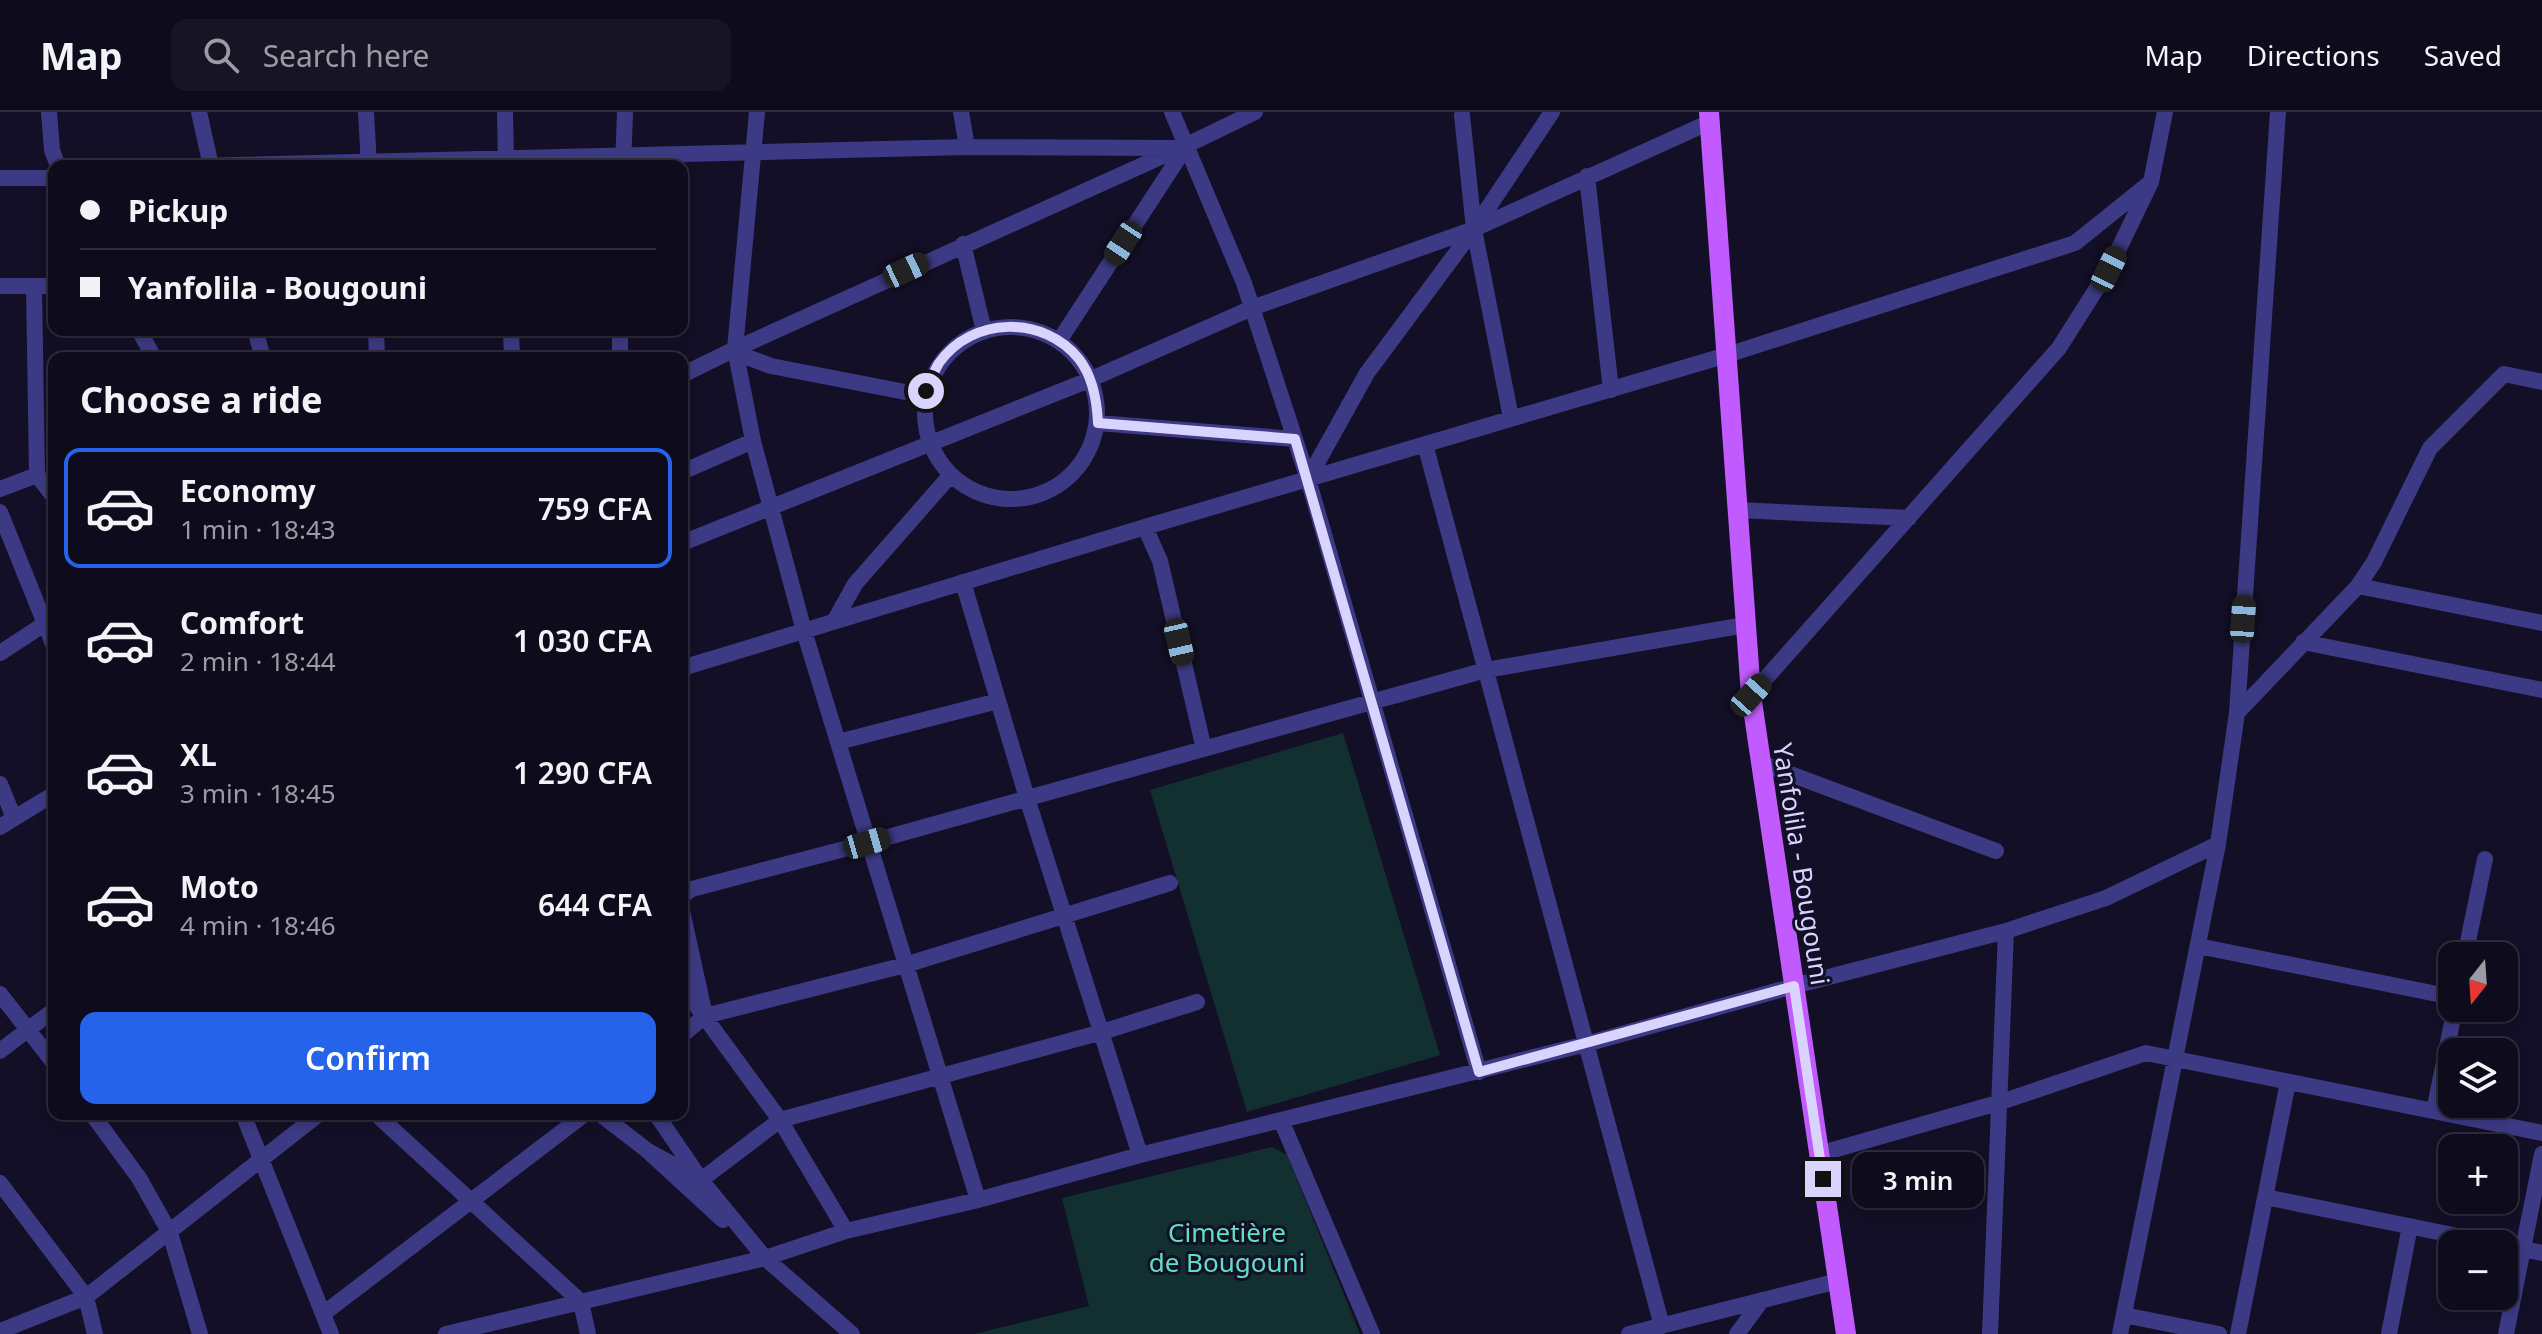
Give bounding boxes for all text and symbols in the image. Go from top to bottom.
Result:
search box [171,19,731,91]
text: Map [40,29,123,81]
icon: search [199,33,243,77]
text: Search here [263,35,430,76]
text: Map [2144,36,2203,74]
text: Directions [2247,36,2380,74]
text: Saved [2424,36,2502,74]
text: Pickup [128,190,228,231]
car [1100,216,1146,270]
car [2088,242,2130,296]
car [879,249,933,291]
text: Yanfolila - Bougouni [128,267,427,308]
route start [908,373,944,409]
text: Choose a ride [80,375,322,424]
text: Economy [180,470,316,511]
icon: car [84,472,156,544]
text: 759 CFA [538,488,652,529]
text: 1 min · 18:43 [180,511,336,547]
car [2229,594,2257,644]
text: Comfort [180,602,304,643]
icon: car [84,604,156,676]
car [1162,616,1196,668]
text: 1 030 CFA [513,620,652,661]
text: 2 min · 18:44 [180,643,336,679]
car [1726,669,1776,721]
text: XL [180,734,217,775]
icon: car [84,736,156,808]
street label: Yanfolila - Bougouni [1765,740,1839,988]
text: 1 290 CFA [513,752,652,793]
text: 3 min · 18:45 [180,775,336,811]
car [841,825,893,861]
text: Moto [180,866,259,907]
icon: car [84,868,156,940]
text: 644 CFA [538,884,652,925]
text: 4 min · 18:46 [180,907,336,943]
north arrow [2438,942,2518,1022]
map controls [2438,942,2518,1310]
button: Confirm [80,1012,656,1104]
button: layers [2438,1038,2518,1118]
button: + [2438,1134,2518,1214]
callout: 3 min [1851,1151,1983,1207]
route end [1805,1161,1841,1197]
text: 3 min [1883,1162,1953,1198]
park label: Cimetière de Bougouni [1149,1214,1305,1280]
button: − [2438,1230,2518,1310]

